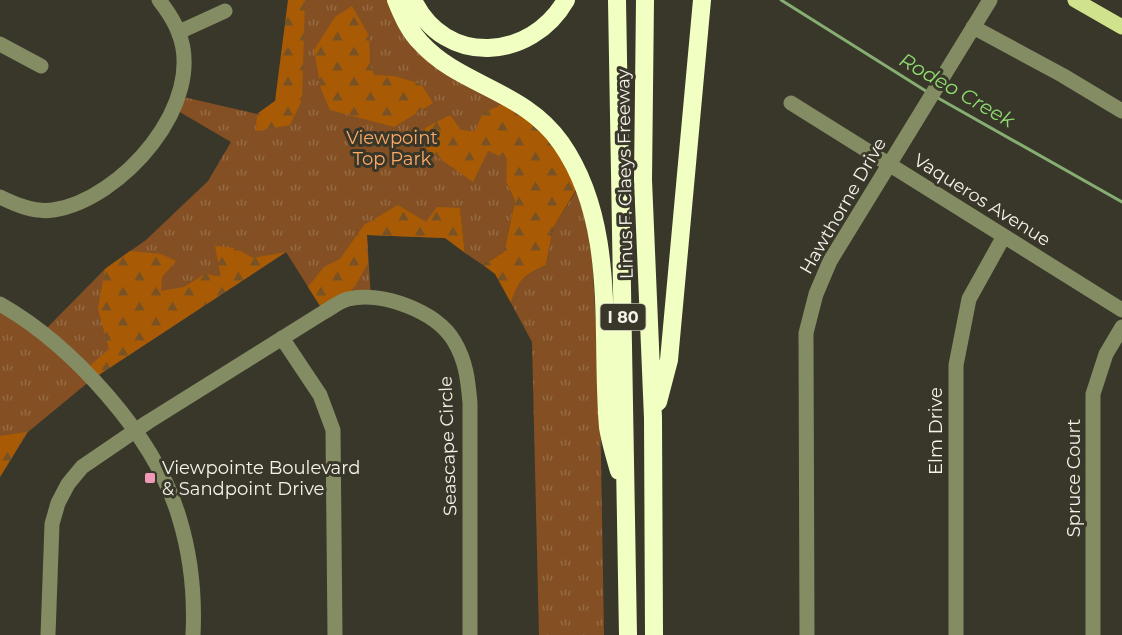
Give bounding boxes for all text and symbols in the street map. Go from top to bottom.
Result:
water label: Rodeo Creek [895,47,1020,133]
street label: Linus F. Claeys Freeway [612,68,638,279]
park label: Viewpoint Top Park [346,127,438,170]
street label: Hawthorne Drive [795,134,891,278]
street label: Vaqueros Avenue [910,149,1055,251]
road number: I 80 [600,304,646,330]
street label: Seascape Circle [435,376,461,516]
street label: Elm Drive [925,387,947,475]
street label: Spruce Court [1063,419,1085,537]
place label: Viewpointe Boulevard & Sandpoint Drive [162,457,360,500]
marker: Viewpointe Boulevard & Sandpoint Drive [143,471,157,485]

